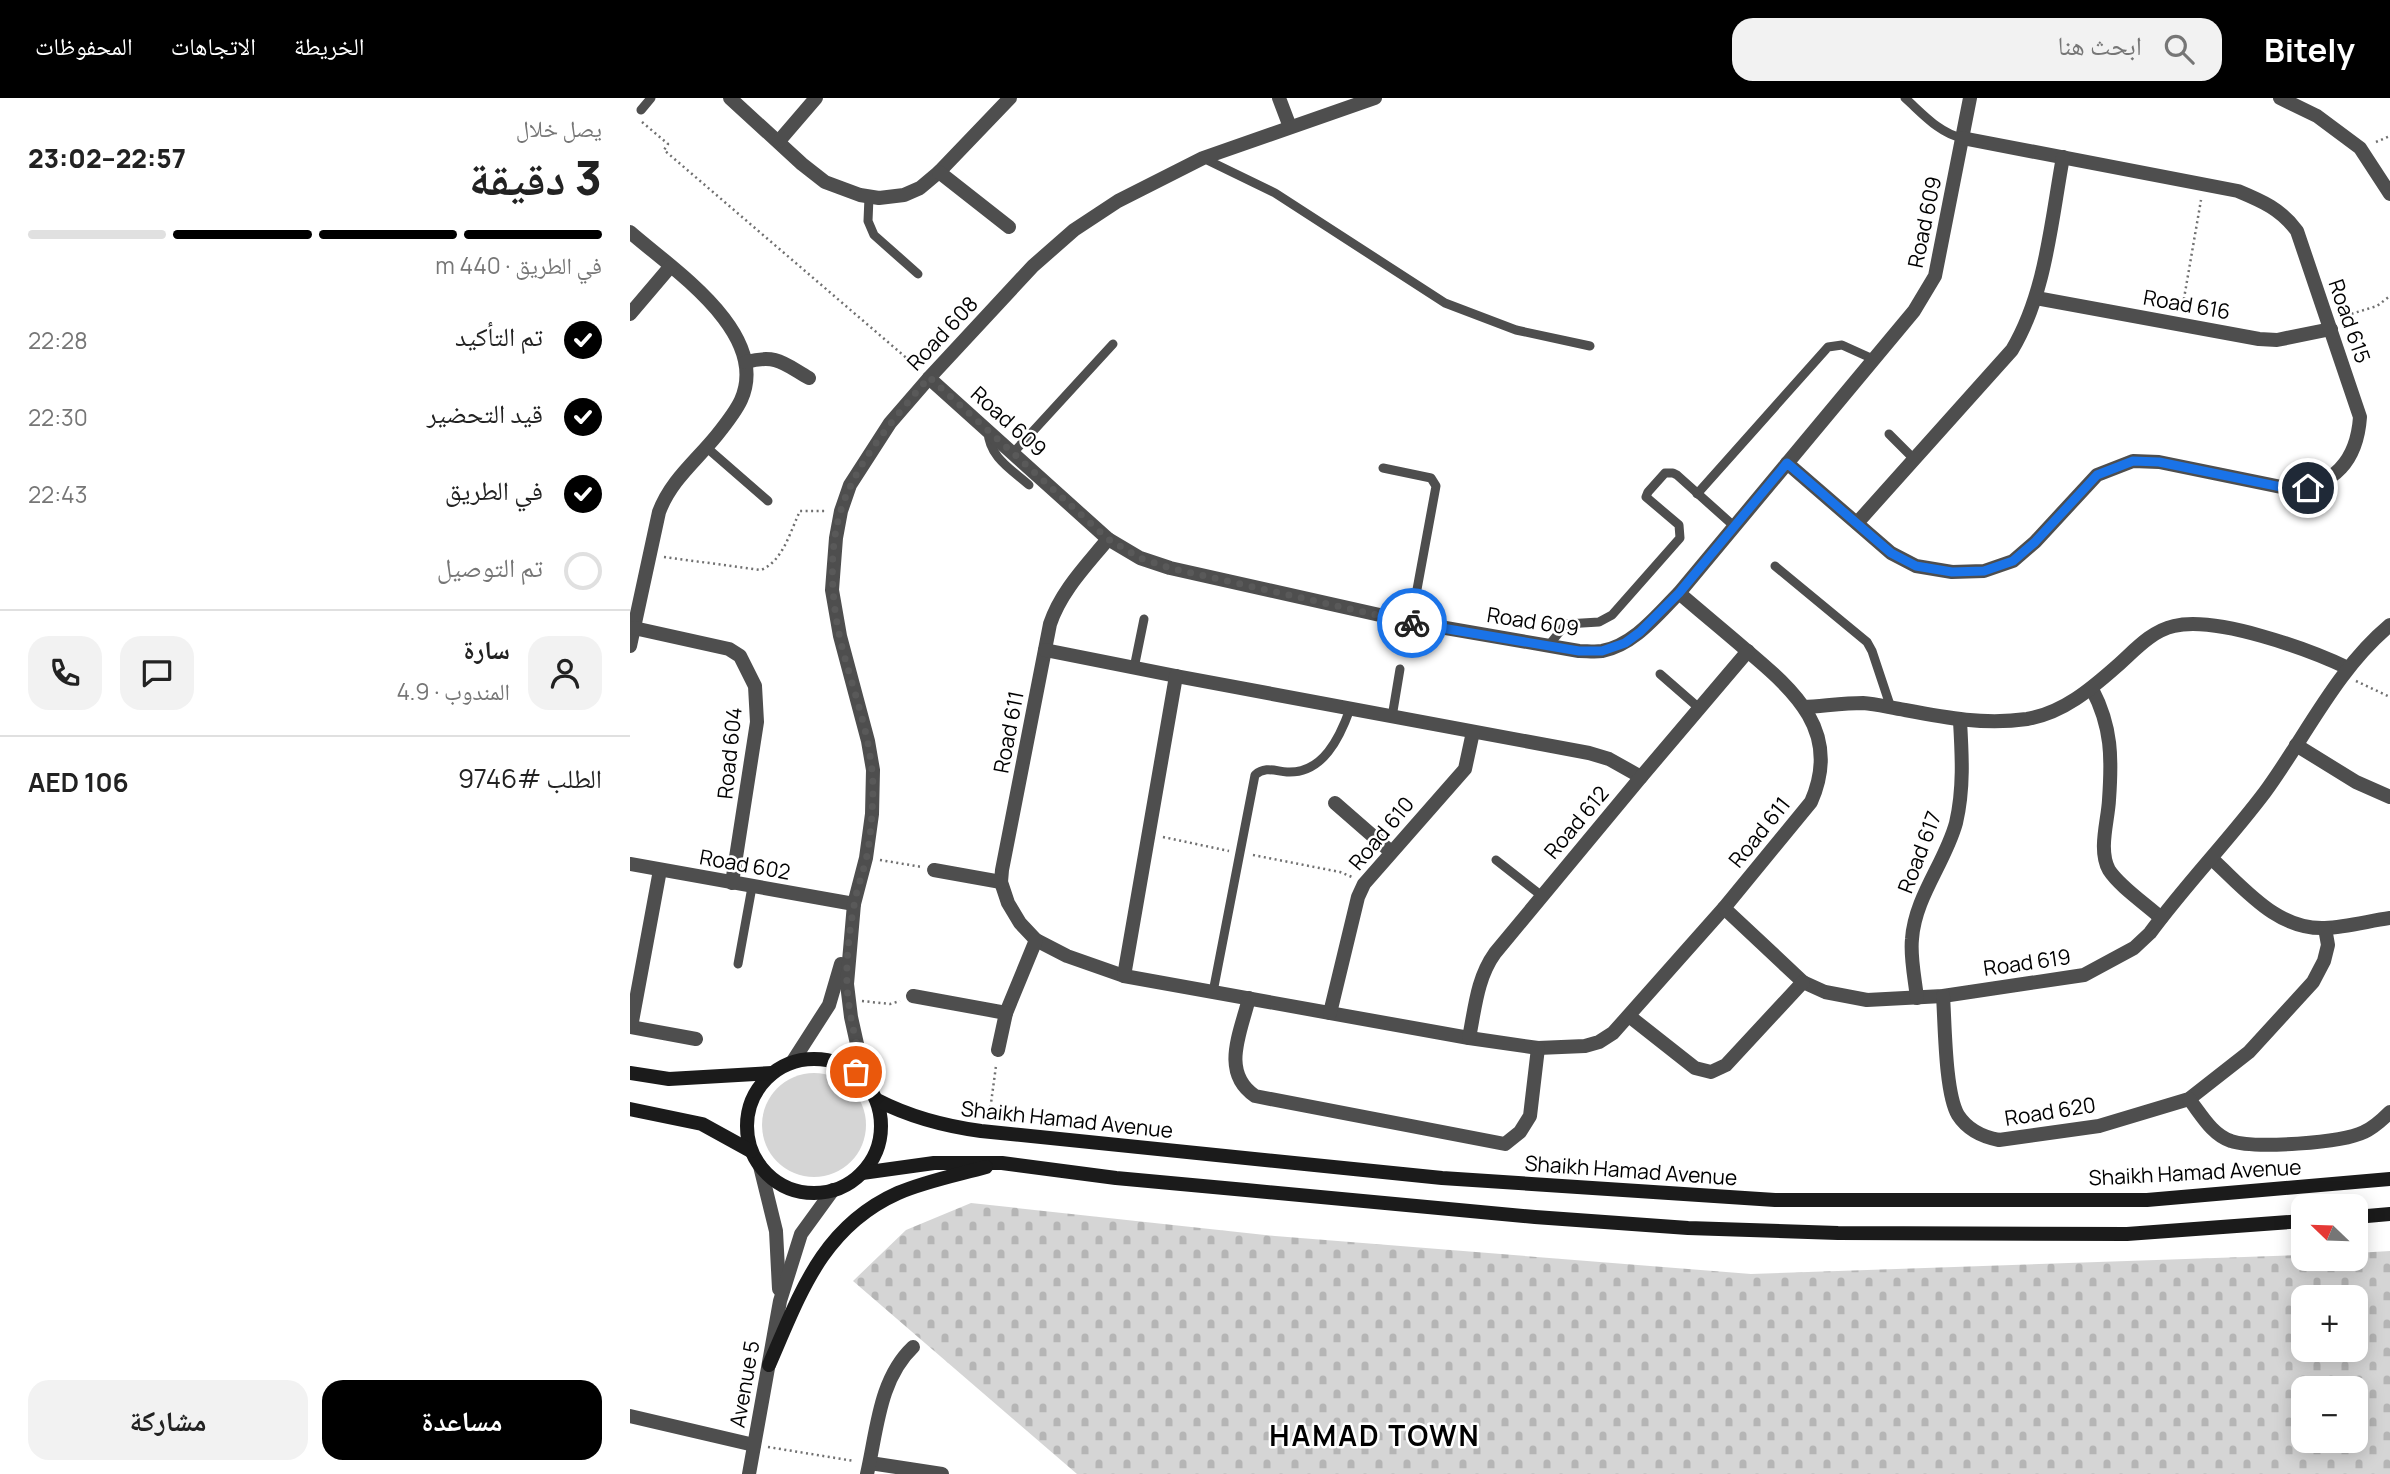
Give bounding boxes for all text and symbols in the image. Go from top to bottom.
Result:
search box [1732,18,2222,81]
text: ابحث هنا [2057,27,2142,63]
text: Bitely [2264,27,2355,72]
text: المحفوظات [35,29,133,62]
text: الاتجاهات [171,29,256,62]
text: الخريطة [294,29,365,62]
icon: search [2160,30,2198,68]
text: يصل خلال [516,112,602,144]
text: 22:57–23:02 [28,140,186,176]
text: 3 دقيقة [469,146,602,209]
street label: Road 609 [1901,174,1947,270]
text: في الطريق · 440 m [435,249,602,281]
street label: Road 615 [2323,275,2377,367]
street label: Road 616 [2141,283,2233,325]
street label: Road 608 [900,290,984,376]
text: تم التأكيد [455,318,543,354]
icon: check [564,321,602,359]
text: 22:28 [28,324,88,356]
street label: Road 609 [965,380,1053,462]
text: قيد التحضير [427,395,543,431]
icon: check [564,398,602,436]
text: 22:30 [28,401,88,433]
pin [2278,458,2338,518]
icon: home [2289,469,2327,507]
text: في الطريق [445,472,543,508]
icon: check [564,475,602,513]
text: 22:43 [28,478,87,510]
text: تم التوصيل [437,549,543,585]
courier [1377,588,1447,658]
street label: Road 609 [1485,600,1581,642]
icon: bike [1393,604,1431,642]
text: سارة [463,631,510,667]
button: phone [28,636,102,710]
button: chat [120,636,194,710]
button: person [528,636,602,710]
text: المندوب · 4.9 [396,675,510,707]
street label: Road 611 [986,689,1030,775]
street label: Road 604 [710,706,748,800]
text: الطلب #9746 [458,760,602,796]
text: AED 106 [28,764,129,800]
street label: Road 612 [1537,780,1615,864]
street label: Road 610 [1342,790,1420,876]
street label: Road 611 [1722,791,1796,873]
street label: Road 617 [1891,807,1947,897]
street label: Road 602 [697,842,793,886]
street label: Road 619 [1982,942,2072,982]
pin [826,1042,886,1102]
icon: bag [837,1053,875,1091]
street label: Road 620 [2002,1090,2098,1132]
street label: Shaikh Hamad Avenue [960,1094,1174,1144]
street label: Shaikh Hamad Avenue [1524,1149,1738,1191]
street label: Shaikh Hamad Avenue [2088,1152,2302,1192]
north arrow [2291,1194,2368,1270]
map controls [2291,1194,2368,1453]
button: + [2291,1285,2368,1362]
street label: Avenue 5 [723,1338,765,1430]
button: − [2291,1376,2368,1453]
button: مشاركة [28,1380,308,1460]
button: مساعدة [322,1380,602,1460]
district label: HAMAD TOWN [1269,1416,1481,1454]

